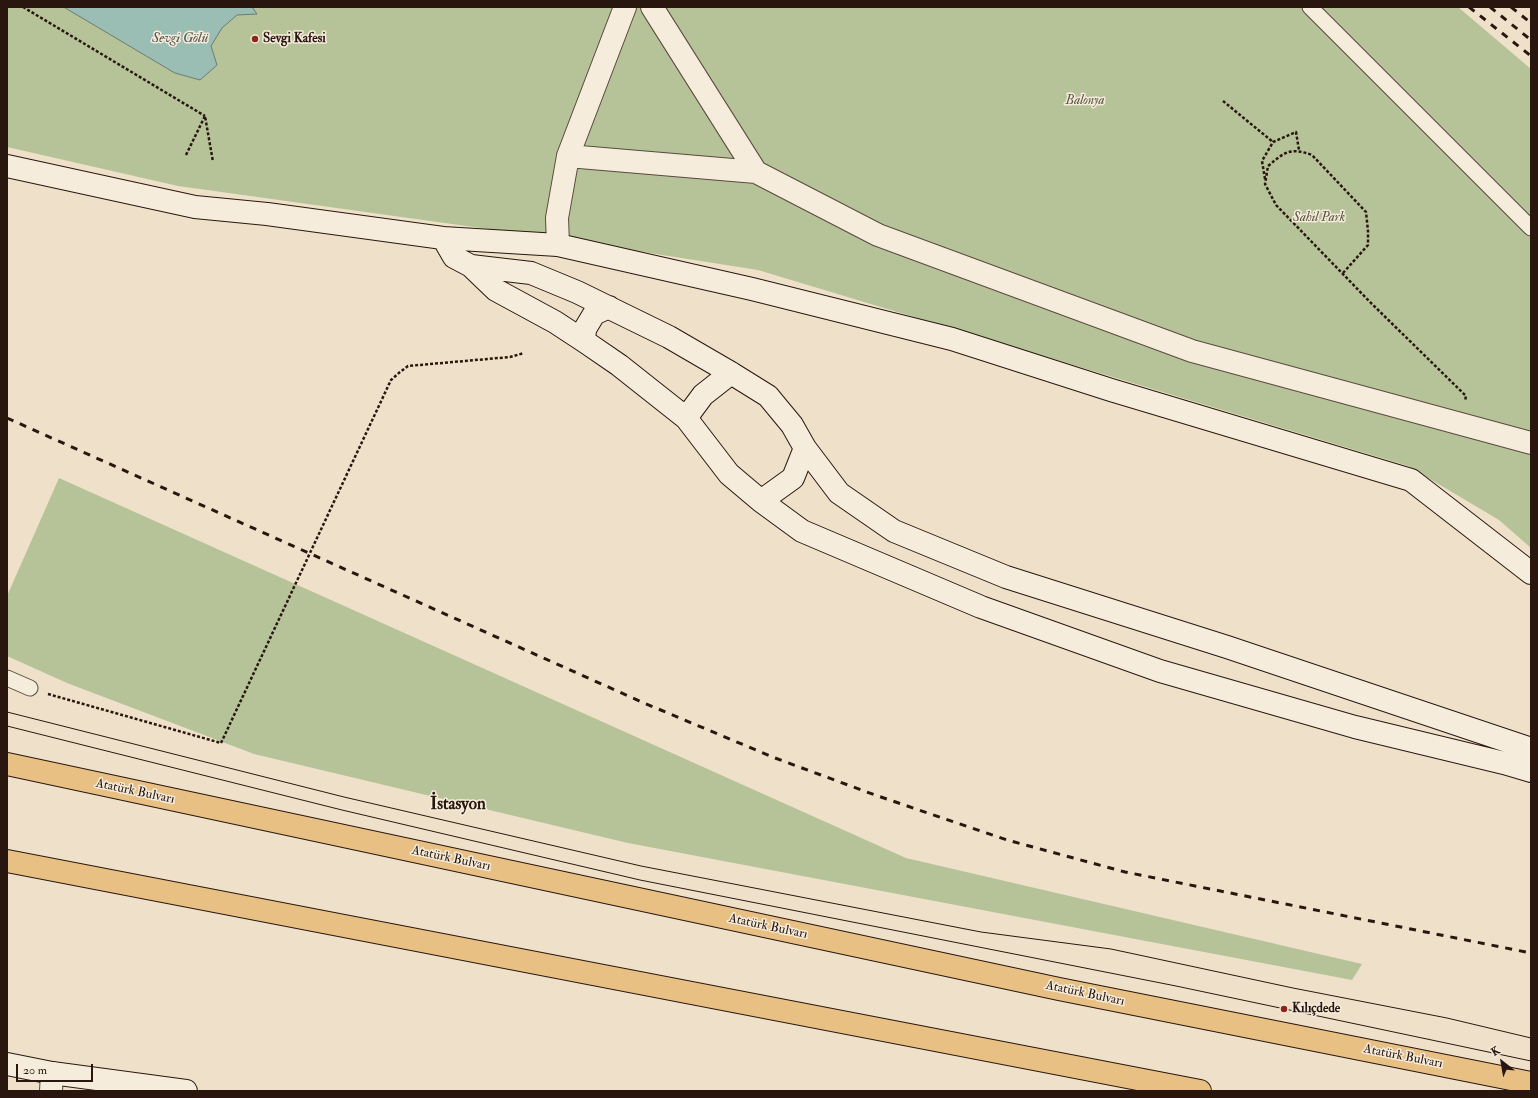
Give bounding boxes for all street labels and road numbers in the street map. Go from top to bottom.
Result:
street label: Atatürk Bulvarı [94,776,176,808]
street label: Atatürk Bulvarı [410,843,492,875]
street label: Atatürk Bulvarı [727,911,809,943]
street label: Atatürk Bulvarı [1044,978,1126,1010]
street label: Atatürk Bulvarı [1362,1042,1444,1072]

